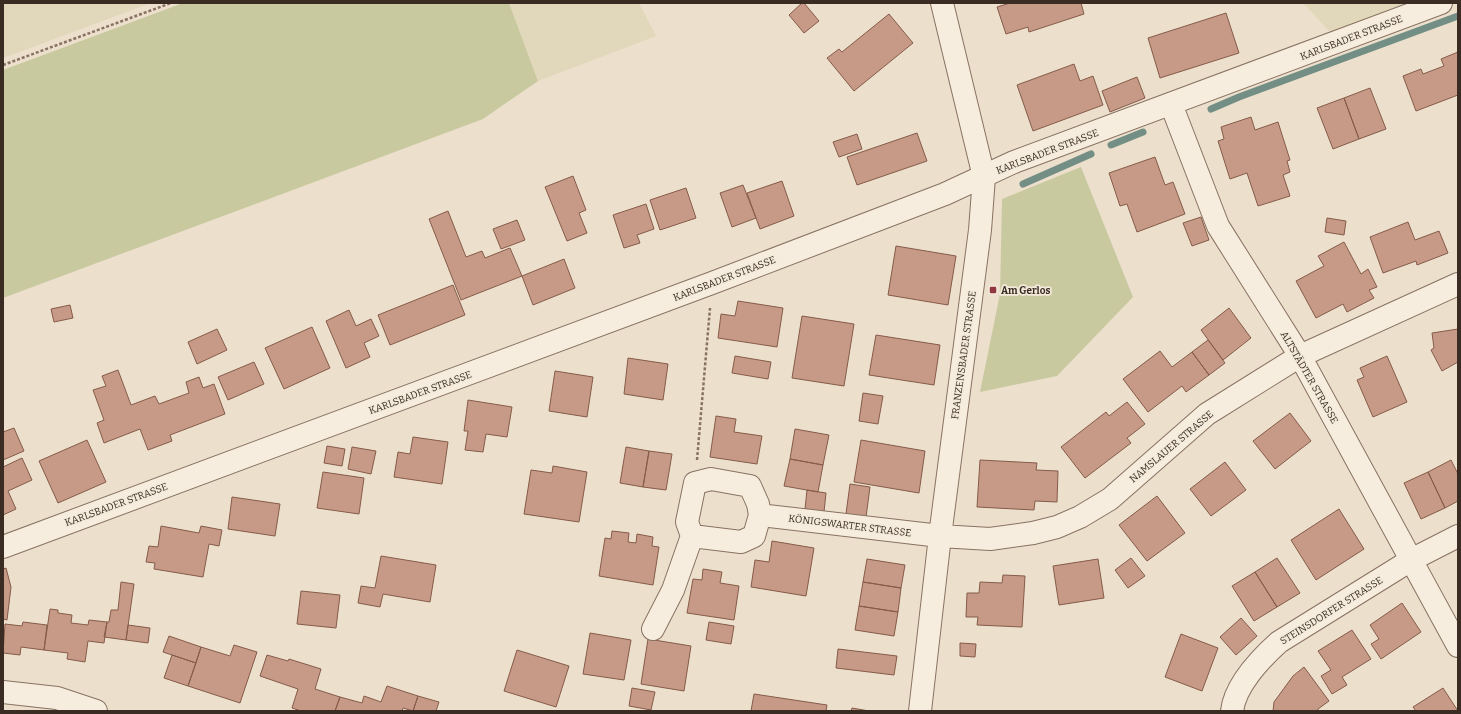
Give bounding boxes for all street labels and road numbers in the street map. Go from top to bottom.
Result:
street label: KARLSBADER STRASSE [1298,13,1404,63]
street label: KARLSBADER STRASSE [994,127,1100,177]
street label: KARLSBADER STRASSE [671,254,777,304]
street label: FRANZENSBADER STRASSE [949,290,979,420]
street label: ALTSTÄDTER STRASSE [1278,329,1341,426]
street label: KARLSBADER STRASSE [367,369,473,417]
street label: NAMSLAUER STRASSE [1127,408,1216,485]
street label: KARLSBADER STRASSE [63,481,169,529]
street label: KÖNIGSWARTER STRASSE [788,512,912,539]
street label: STEINSDORFER STRASSE [1278,574,1385,647]

